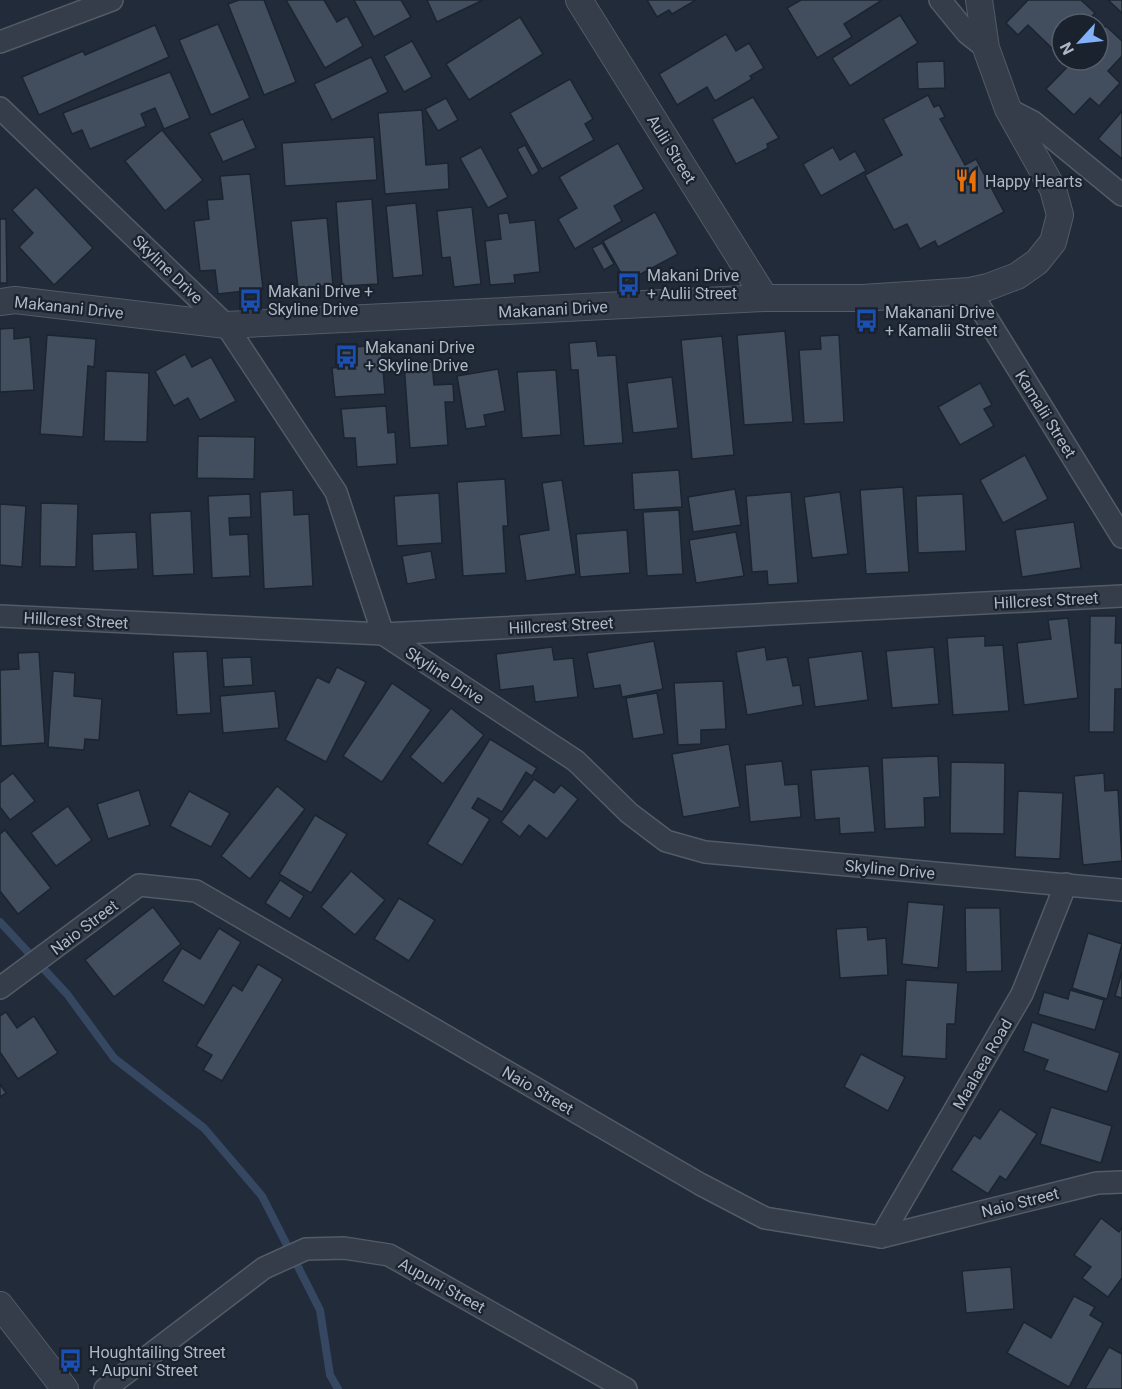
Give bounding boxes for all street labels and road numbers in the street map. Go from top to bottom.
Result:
street label: Aulii Street [643,112,700,187]
street label: Skyline Drive [129,231,207,308]
street label: Makanani Drive [13,292,124,323]
street label: Makanani Drive [498,297,608,322]
street label: Kamalii Street [1011,367,1080,461]
street label: Hillcrest Street [993,588,1099,613]
street label: Hillcrest Street [23,608,129,633]
street label: Hillcrest Street [508,613,614,638]
street label: Skyline Drive [402,643,488,708]
street label: Skyline Drive [844,856,936,883]
street label: Naio Street [47,896,122,959]
street label: Maalaea Road [949,1015,1016,1113]
street label: Naio Street [499,1062,577,1118]
street label: Naio Street [979,1184,1061,1221]
street label: Aupuni Street [395,1254,488,1317]

